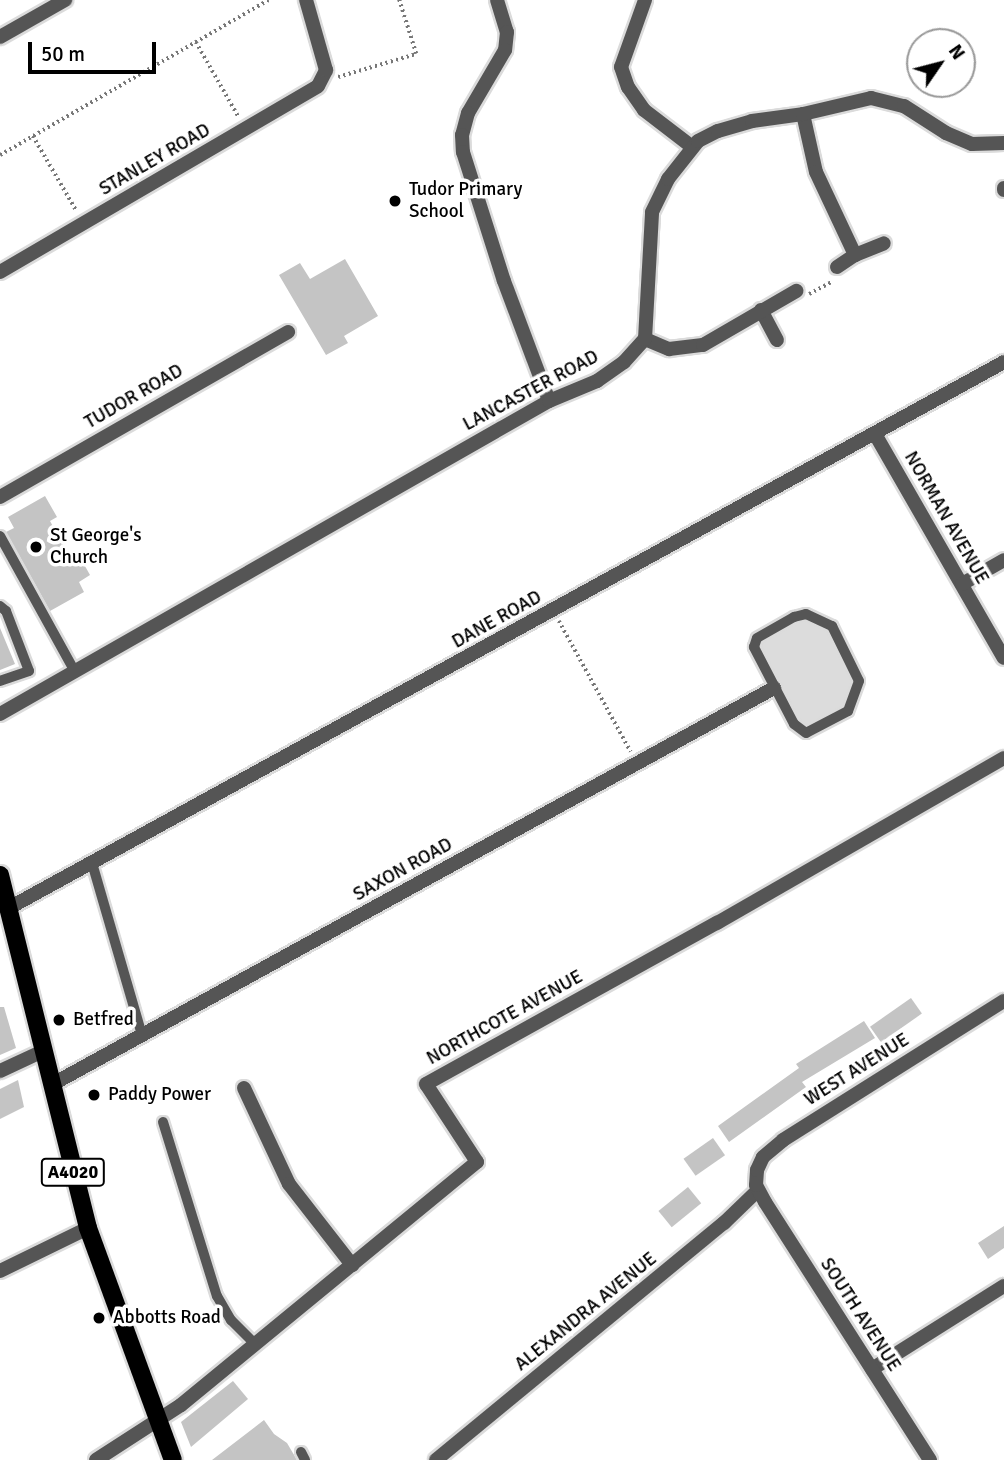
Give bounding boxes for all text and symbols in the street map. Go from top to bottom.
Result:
scale bar [32,28,159,72]
north arrow [906,28,976,98]
text: N [943,40,970,64]
text: 50 m [41,41,85,67]
street label: STANLEY ROAD [95,119,215,201]
place label: Tudor Primary School [409,179,522,223]
marker: Tudor Primary School [387,193,403,209]
street label: LANCASTER ROAD [459,346,603,436]
street label: TUDOR ROAD [81,360,187,434]
street label: NORMAN AVENUE [899,448,993,588]
place label: St George's Church [50,525,142,569]
marker: St George's Church [28,539,44,555]
street label: DANE ROAD [448,586,546,654]
street label: SAXON ROAD [349,833,457,907]
street label: NORTHCOTE AVENUE [423,966,587,1070]
place label: Betfred [73,1009,134,1031]
marker: Betfred [51,1012,67,1028]
street label: WEST AVENUE [800,1029,914,1111]
place label: Paddy Power [108,1084,211,1106]
marker: Paddy Power [86,1087,102,1103]
road number: A4020 [40,1157,106,1186]
street label: ALEXANDRA AVENUE [510,1248,662,1376]
street label: SOUTH AVENUE [815,1254,905,1376]
place label: Abbotts Road [113,1307,221,1329]
marker: Abbotts Road [91,1310,107,1326]

